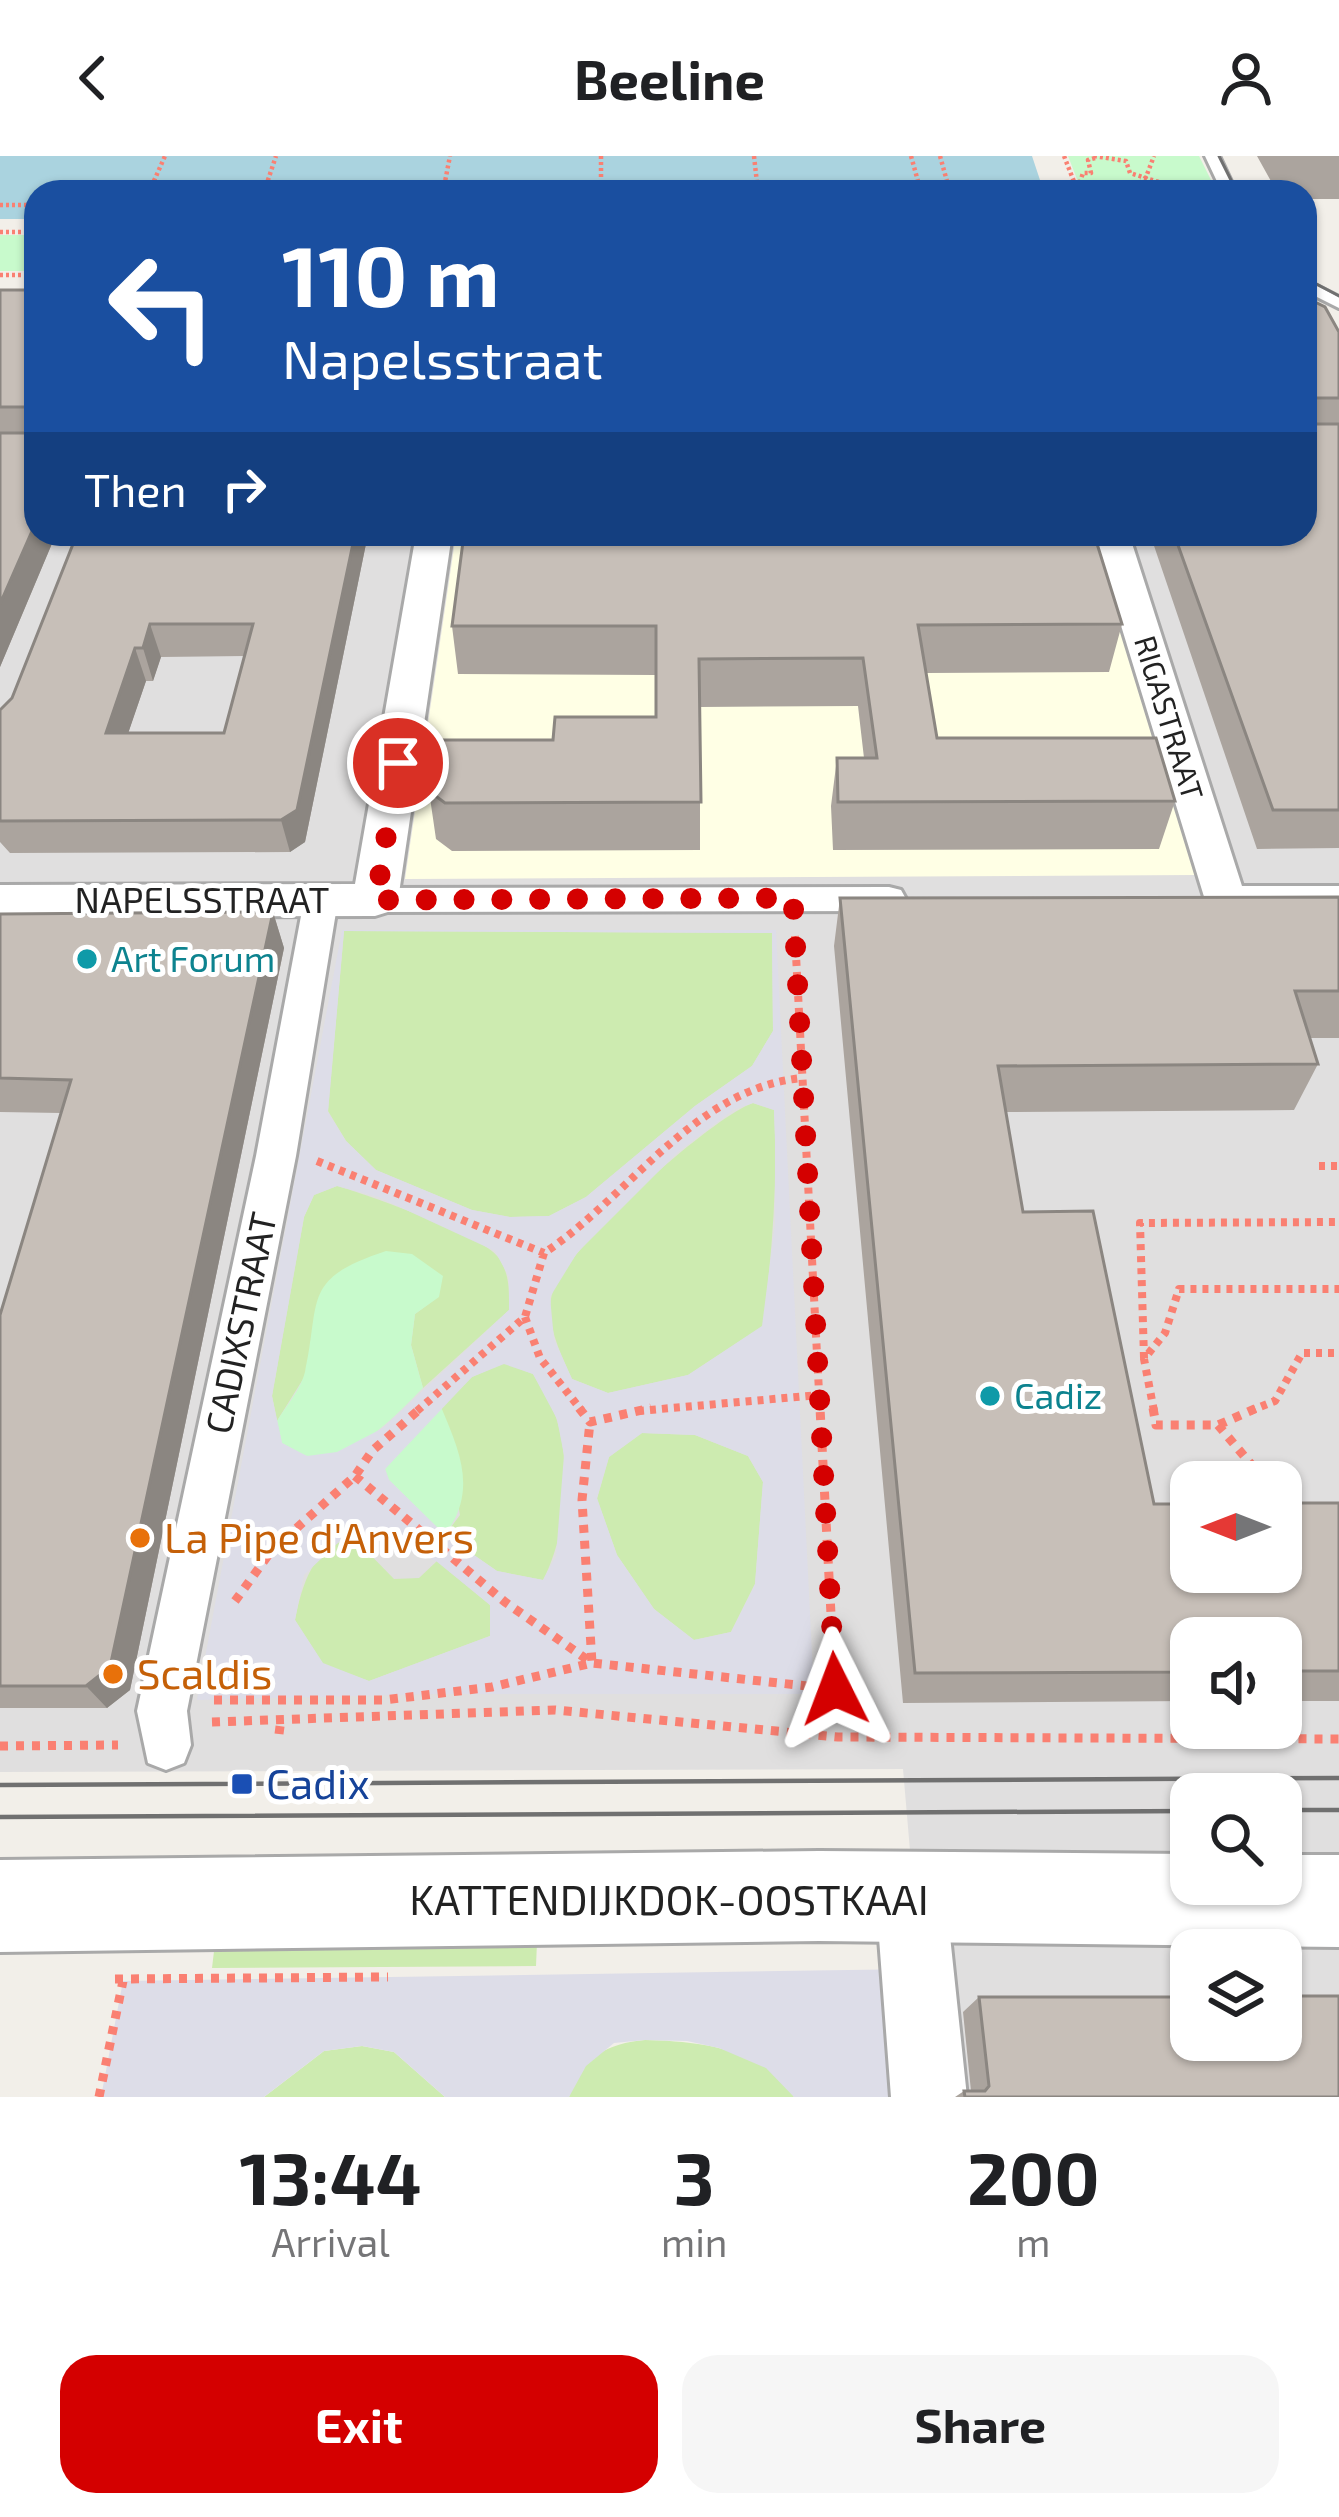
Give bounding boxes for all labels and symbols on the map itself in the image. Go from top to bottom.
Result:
street label: RIGASTRAAT [1128,631,1212,804]
pin [347,712,449,814]
street label: NAPELSSTRAAT [75,877,329,920]
place label: Art Forum [111,936,275,979]
marker: Art Forum [74,946,100,972]
street label: CADIXSTRAAT [195,1208,284,1437]
place label: Cadiz [1014,1373,1102,1416]
marker: Cadiz [977,1383,1003,1409]
north arrow [1170,1461,1302,1593]
place label: La Pipe d'Anvers [164,1511,474,1561]
marker: La Pipe d'Anvers [127,1525,153,1551]
position arrow [772,1626,898,1752]
place label: Scaldis [137,1647,272,1697]
marker: Scaldis [100,1661,126,1687]
place label: Cadix [266,1757,370,1807]
marker: Cadix [229,1771,255,1797]
street label: KATTENDIJKDOK-OOSTKAAI [409,1873,929,1923]

